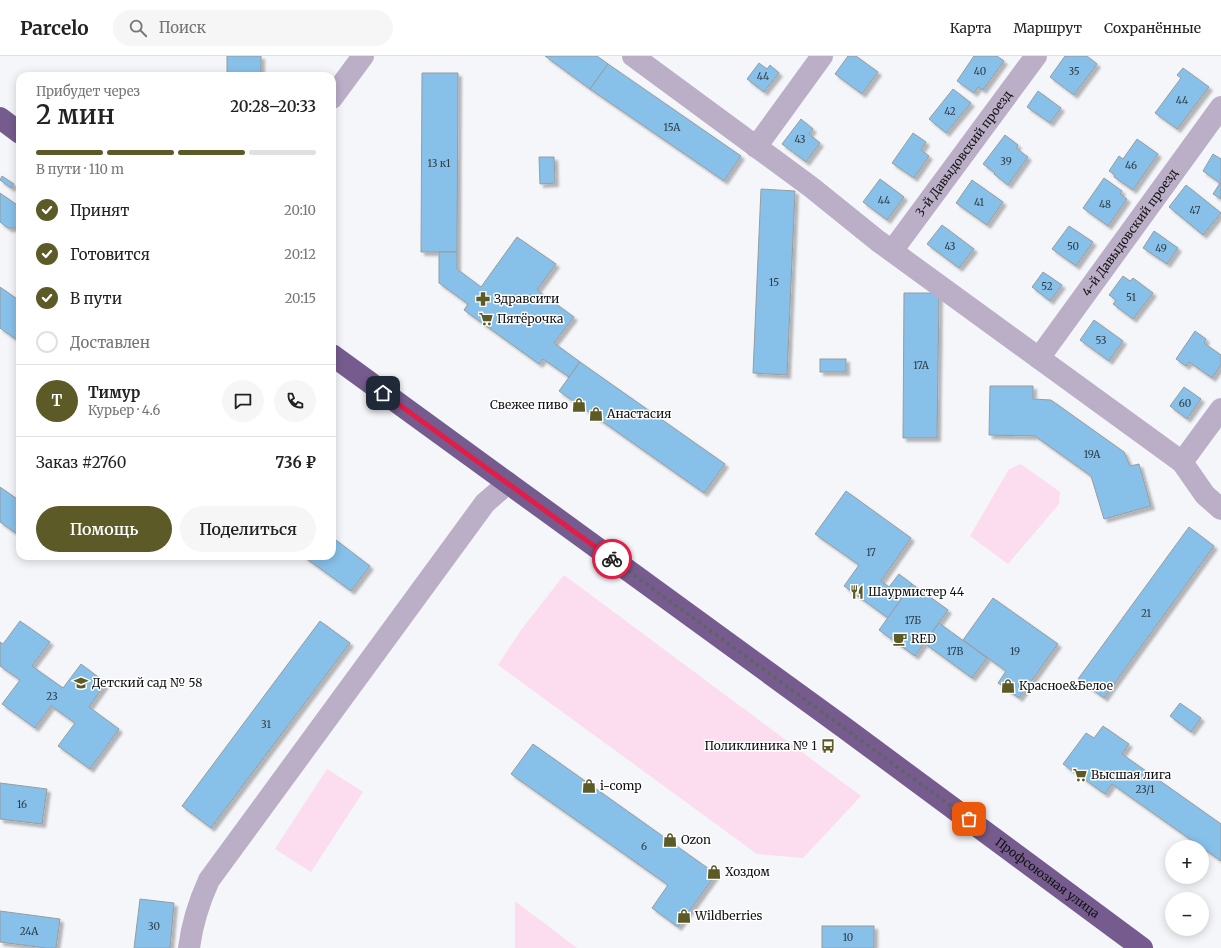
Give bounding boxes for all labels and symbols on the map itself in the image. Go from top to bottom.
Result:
house number: 40 [974,65,986,78]
house number: 35 [1068,65,1080,78]
house number: 44 [757,70,769,83]
street label: 3-й Давыдовский проезд [912,87,1015,219]
house number: 44 [1176,94,1188,107]
house number: 42 [944,105,956,118]
house number: 15А [664,121,681,134]
house number: 43 [794,133,806,146]
house number: 39 [1000,155,1012,168]
house number: 13 к1 [427,157,451,170]
house number: 46 [1125,159,1137,172]
street label: 4-й Давыдовский проезд [1078,166,1181,299]
house number: 44 [878,194,890,207]
house number: 41 [974,196,984,209]
house number: 48 [1099,198,1111,211]
house number: 47 [1190,204,1201,217]
house number: 43 [944,240,956,253]
house number: 50 [1067,240,1079,253]
house number: 49 [1155,242,1167,255]
house number: 15 [769,276,779,289]
house number: 52 [1041,280,1053,293]
pharmacy icon: Здравсити [475,291,491,307]
place label: Здравсити [494,291,559,306]
house number: 51 [1126,291,1136,304]
supermarket icon: Пятёрочка [478,311,494,327]
place label: Пятёрочка [497,311,564,326]
house number: 53 [1095,334,1107,347]
house number: 17А [913,359,930,372]
pin [366,376,400,410]
place label: Свежее пиво [490,397,568,412]
shop icon: Свежее пиво [571,397,587,413]
house number: 60 [1179,397,1191,410]
shop icon: Анастасия [588,406,604,422]
place label: Анастасия [606,406,671,421]
house number: 19А [1084,448,1101,461]
courier [592,539,632,579]
house number: 17 [866,546,876,559]
restaurant icon: Шаурмистер 44 [849,584,865,600]
place label: Шаурмистер 44 [868,584,965,599]
house number: 21 [1141,607,1152,620]
house number: 17Б [905,614,921,627]
cafe icon: RED [892,631,908,647]
place label: RED [911,631,936,646]
house number: 17В [947,645,963,658]
house number: 19 [1010,645,1020,658]
school or university icon: Детский сад № 58 [73,675,89,691]
place label: Детский сад № 58 [92,675,202,690]
shop icon: Красное&Белое [1000,678,1016,694]
place label: Красное&Белое [1019,678,1113,693]
house number: 23 [46,690,58,703]
house number: 31 [261,718,271,731]
place label: Поликлиника № 1 [705,738,818,753]
bus stop icon: Поликлиника № 1 [820,738,836,754]
supermarket icon: Высшая лига [1072,767,1088,783]
place label: Высшая лига [1091,767,1172,782]
shop icon: i-comp [581,778,597,794]
place label: i-comp [600,778,642,793]
house number: 23/1 [1136,783,1155,796]
house number: 16 [17,798,27,811]
pin [952,802,986,836]
shop icon: Ozon [662,832,678,848]
place label: Ozon [681,832,711,847]
street label: Профсоюзная улица [992,834,1103,921]
house number: 6 [641,840,647,853]
shop icon: Хоздом [706,864,722,880]
place label: Хоздом [725,864,770,879]
shop icon: Wildberries [676,908,692,924]
place label: Wildberries [694,908,763,923]
house number: 30 [148,920,160,933]
house number: 24А [20,925,39,938]
house number: 10 [843,931,853,944]

